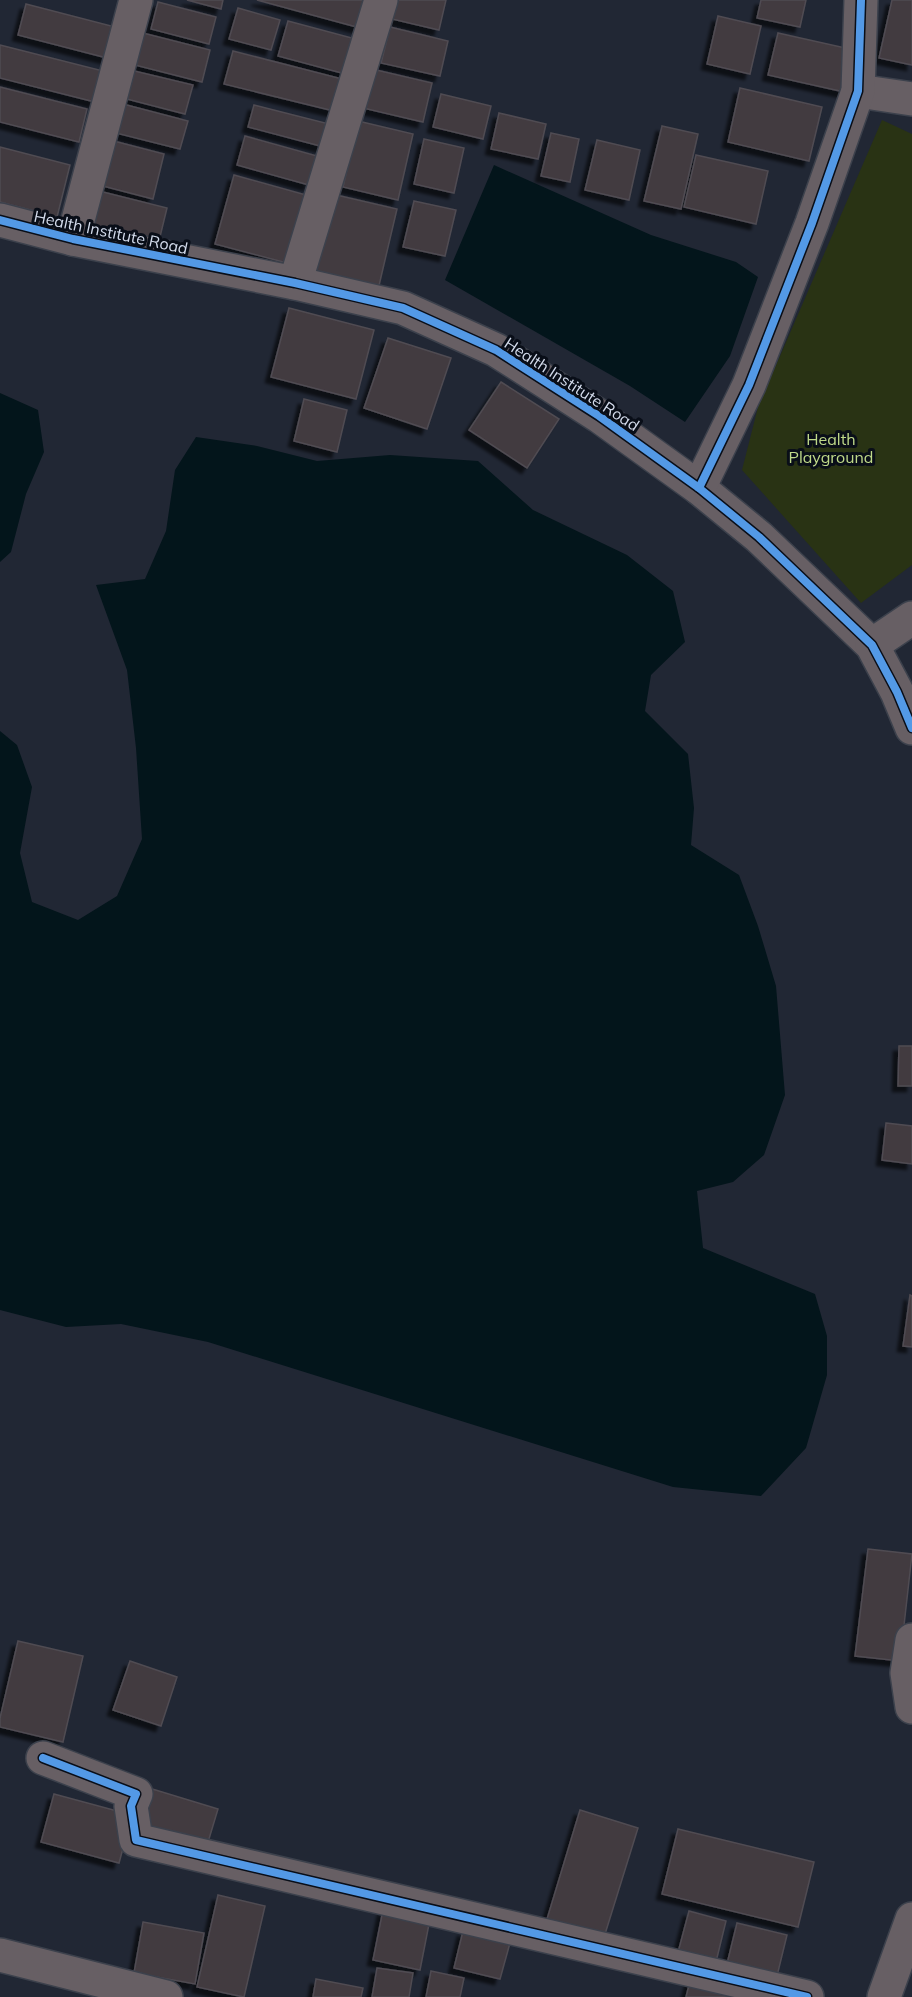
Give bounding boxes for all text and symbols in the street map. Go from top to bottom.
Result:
street label: Health Institute Road [32,206,190,258]
street label: Health Institute Road [501,333,643,435]
park label: Health Playground [789,429,873,467]

